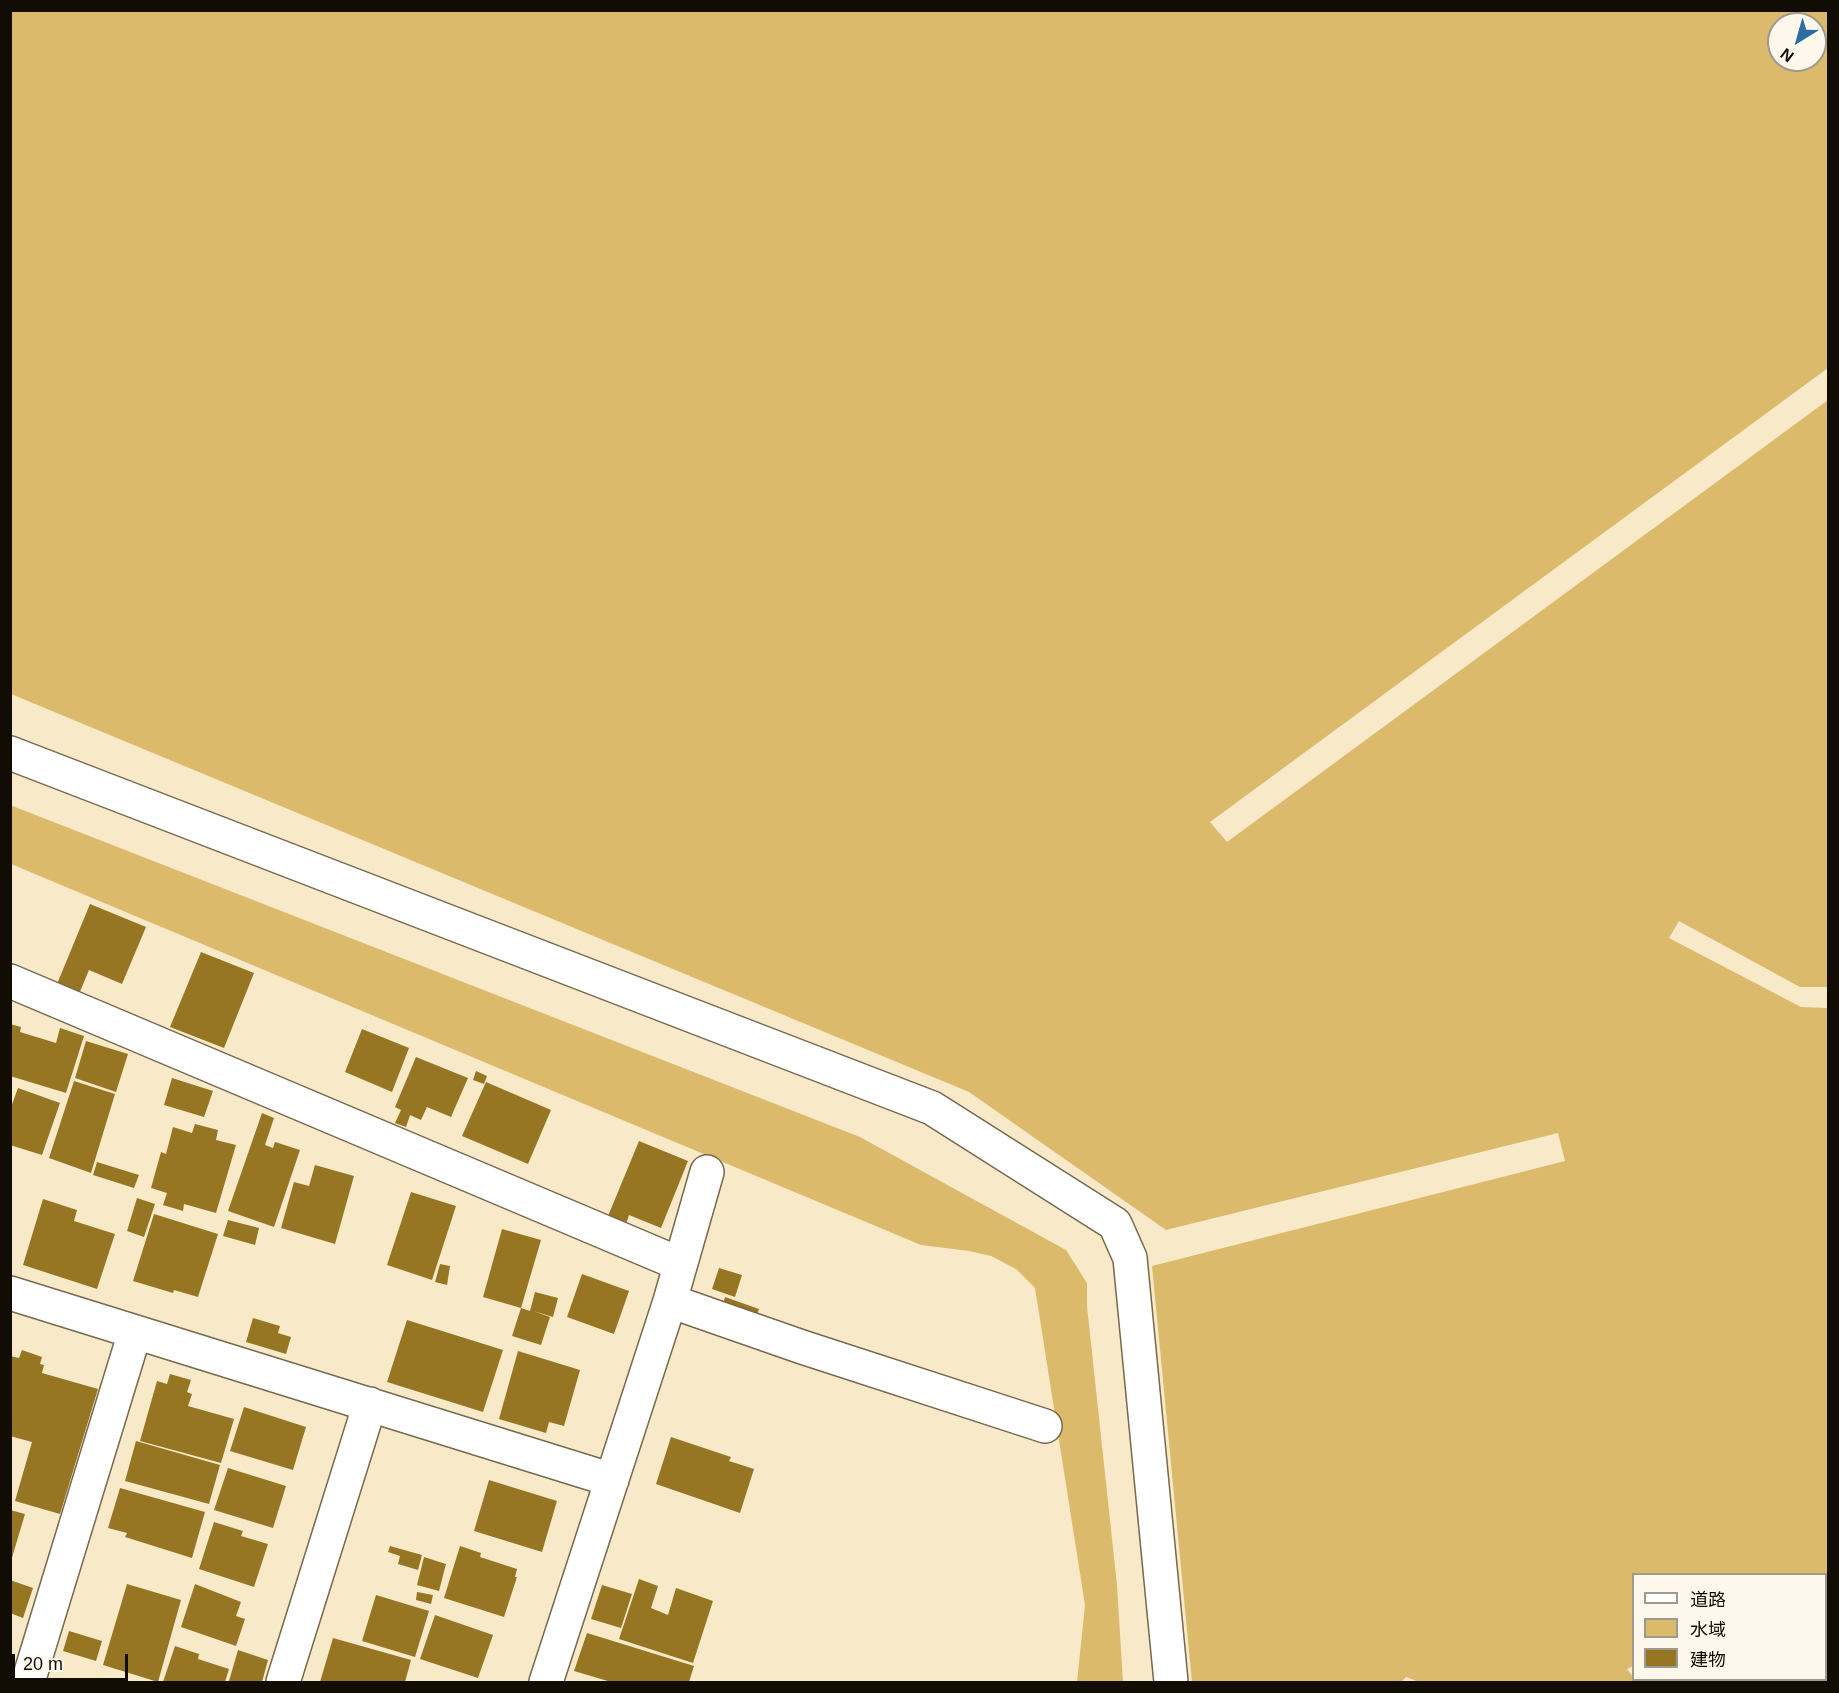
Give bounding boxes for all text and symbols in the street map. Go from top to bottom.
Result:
north arrow [1767,12,1827,72]
text: N [1777,45,1797,65]
legend [1632,1573,1827,1681]
text: 道路 [1690,1590,1726,1610]
text: 水域 [1690,1620,1726,1640]
scale bar [15,1642,130,1680]
text: 建物 [1690,1650,1726,1670]
text: 20 m [23,1654,63,1674]

